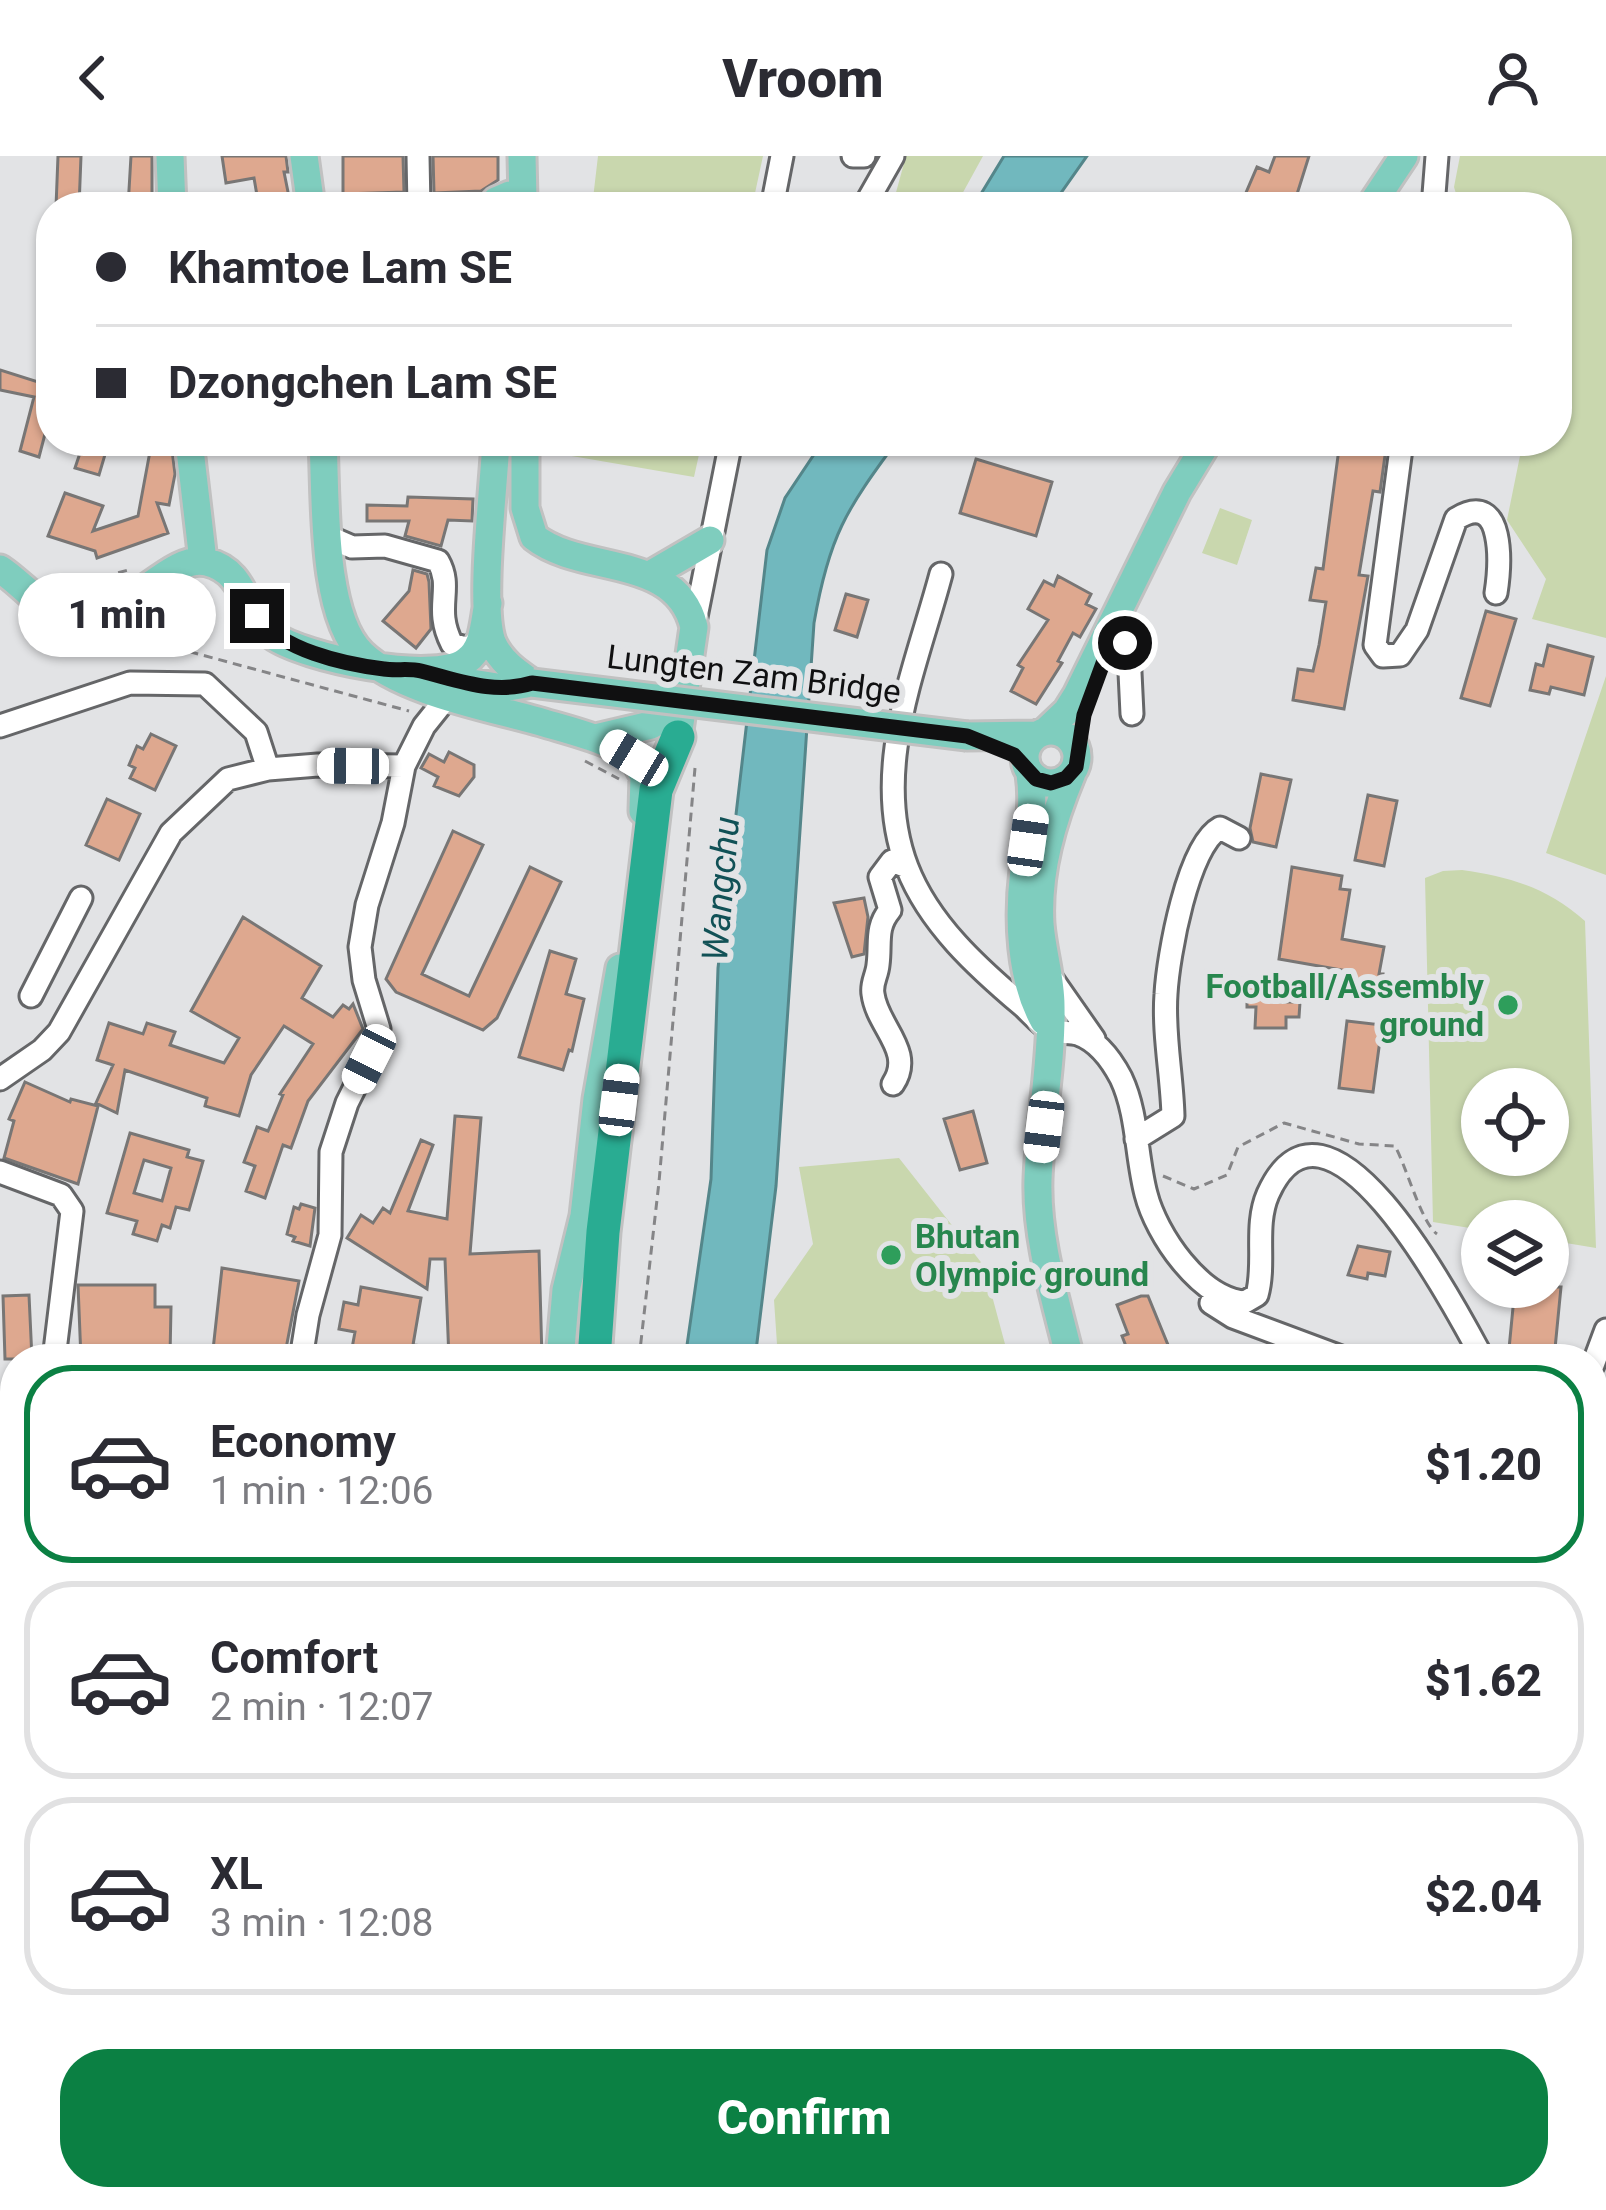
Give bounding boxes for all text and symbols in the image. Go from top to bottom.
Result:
icon: back [60,45,126,111]
icon: person [1480,45,1546,111]
text: Vroom [722,47,884,110]
text: Khamtoe Lam SE [168,241,512,294]
text: Dzongchen Lam SE [168,356,557,409]
callout: 1 min [17,574,215,658]
route end [230,589,284,643]
text: 1 min [68,592,166,638]
route start [1098,616,1152,670]
street label: Lungten Zam Bridge [605,637,903,711]
car [594,724,674,792]
car [317,747,389,785]
car [1005,802,1051,878]
water label: Wangchu [694,815,748,963]
place label: Football/Assembly ground [1205,967,1484,1044]
marker: Football/Assembly ground [1495,992,1521,1018]
car [337,1019,401,1099]
car [597,1062,641,1138]
map controls [1461,1068,1569,1308]
button: locate [1461,1068,1569,1176]
car [1022,1089,1066,1165]
button: layers [1461,1200,1569,1308]
place label: Bhutan Olympic ground [915,1217,1149,1294]
marker: Bhutan Olympic ground [878,1242,904,1268]
icon: car [66,1410,174,1518]
text: Economy [210,1415,396,1468]
text: $1.20 [1425,1438,1542,1491]
text: 1 min · 12:06 [210,1468,433,1514]
icon: car [66,1626,174,1734]
text: Comfort [210,1631,378,1684]
text: $1.62 [1425,1654,1542,1707]
text: 2 min · 12:07 [210,1684,433,1730]
icon: car [66,1842,174,1950]
text: XL [210,1847,263,1900]
text: $2.04 [1425,1870,1542,1923]
text: 3 min · 12:08 [210,1900,433,1946]
button: Confirm [60,2049,1548,2187]

